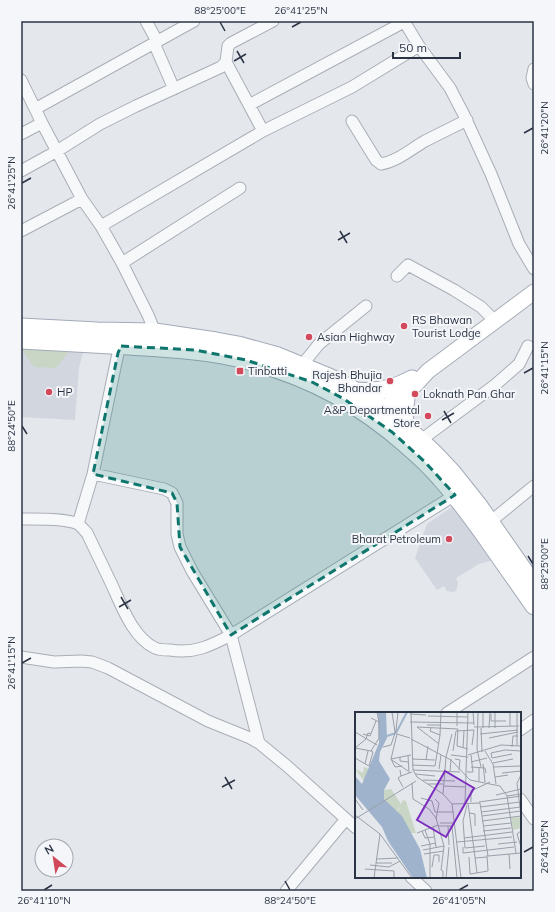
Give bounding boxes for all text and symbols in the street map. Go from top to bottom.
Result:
text: 88°25'00"E [194,4,246,17]
text: 26°41'25"N [274,4,328,17]
scale bar [393,34,460,60]
text: 50 m [399,40,427,55]
text: 26°41'20"N [538,101,551,155]
text: 26°41'25"N [5,156,18,210]
place label: RS Bhawan Tourist Lodge [412,313,481,340]
marker: RS Bhawan Tourist Lodge [399,321,409,331]
place label: Asian Highway [317,330,395,344]
marker: Asian Highway [304,332,314,342]
text: 26°41'15"N [538,341,551,395]
place label: Tinbatti [248,364,287,378]
marker: Tinbatti [235,366,245,376]
place label: Rajesh Bhujia Bhandar [312,368,382,395]
marker: Rajesh Bhujia Bhandar [385,376,395,386]
place label: HP [57,385,73,399]
marker: HP [44,387,54,397]
place label: Loknath Pan Ghar [423,387,515,401]
marker: Loknath Pan Ghar [410,389,420,399]
text: 88°24'50"E [5,400,18,452]
place label: A&P Departmental Store [324,403,420,430]
marker: A&P Departmental Store [423,411,433,421]
place label: Bharat Petroleum [352,532,441,546]
marker: Bharat Petroleum [444,534,454,544]
text: 88°25'00"E [538,538,551,590]
text: 26°41'15"N [5,636,18,690]
inset map [355,712,521,878]
text: 26°41'05"N [538,820,551,874]
north arrow [34,838,74,878]
text: N [42,841,56,857]
text: 26°41'10"N [17,894,71,907]
text: 88°24'50"E [264,894,316,907]
text: 26°41'05"N [432,894,486,907]

